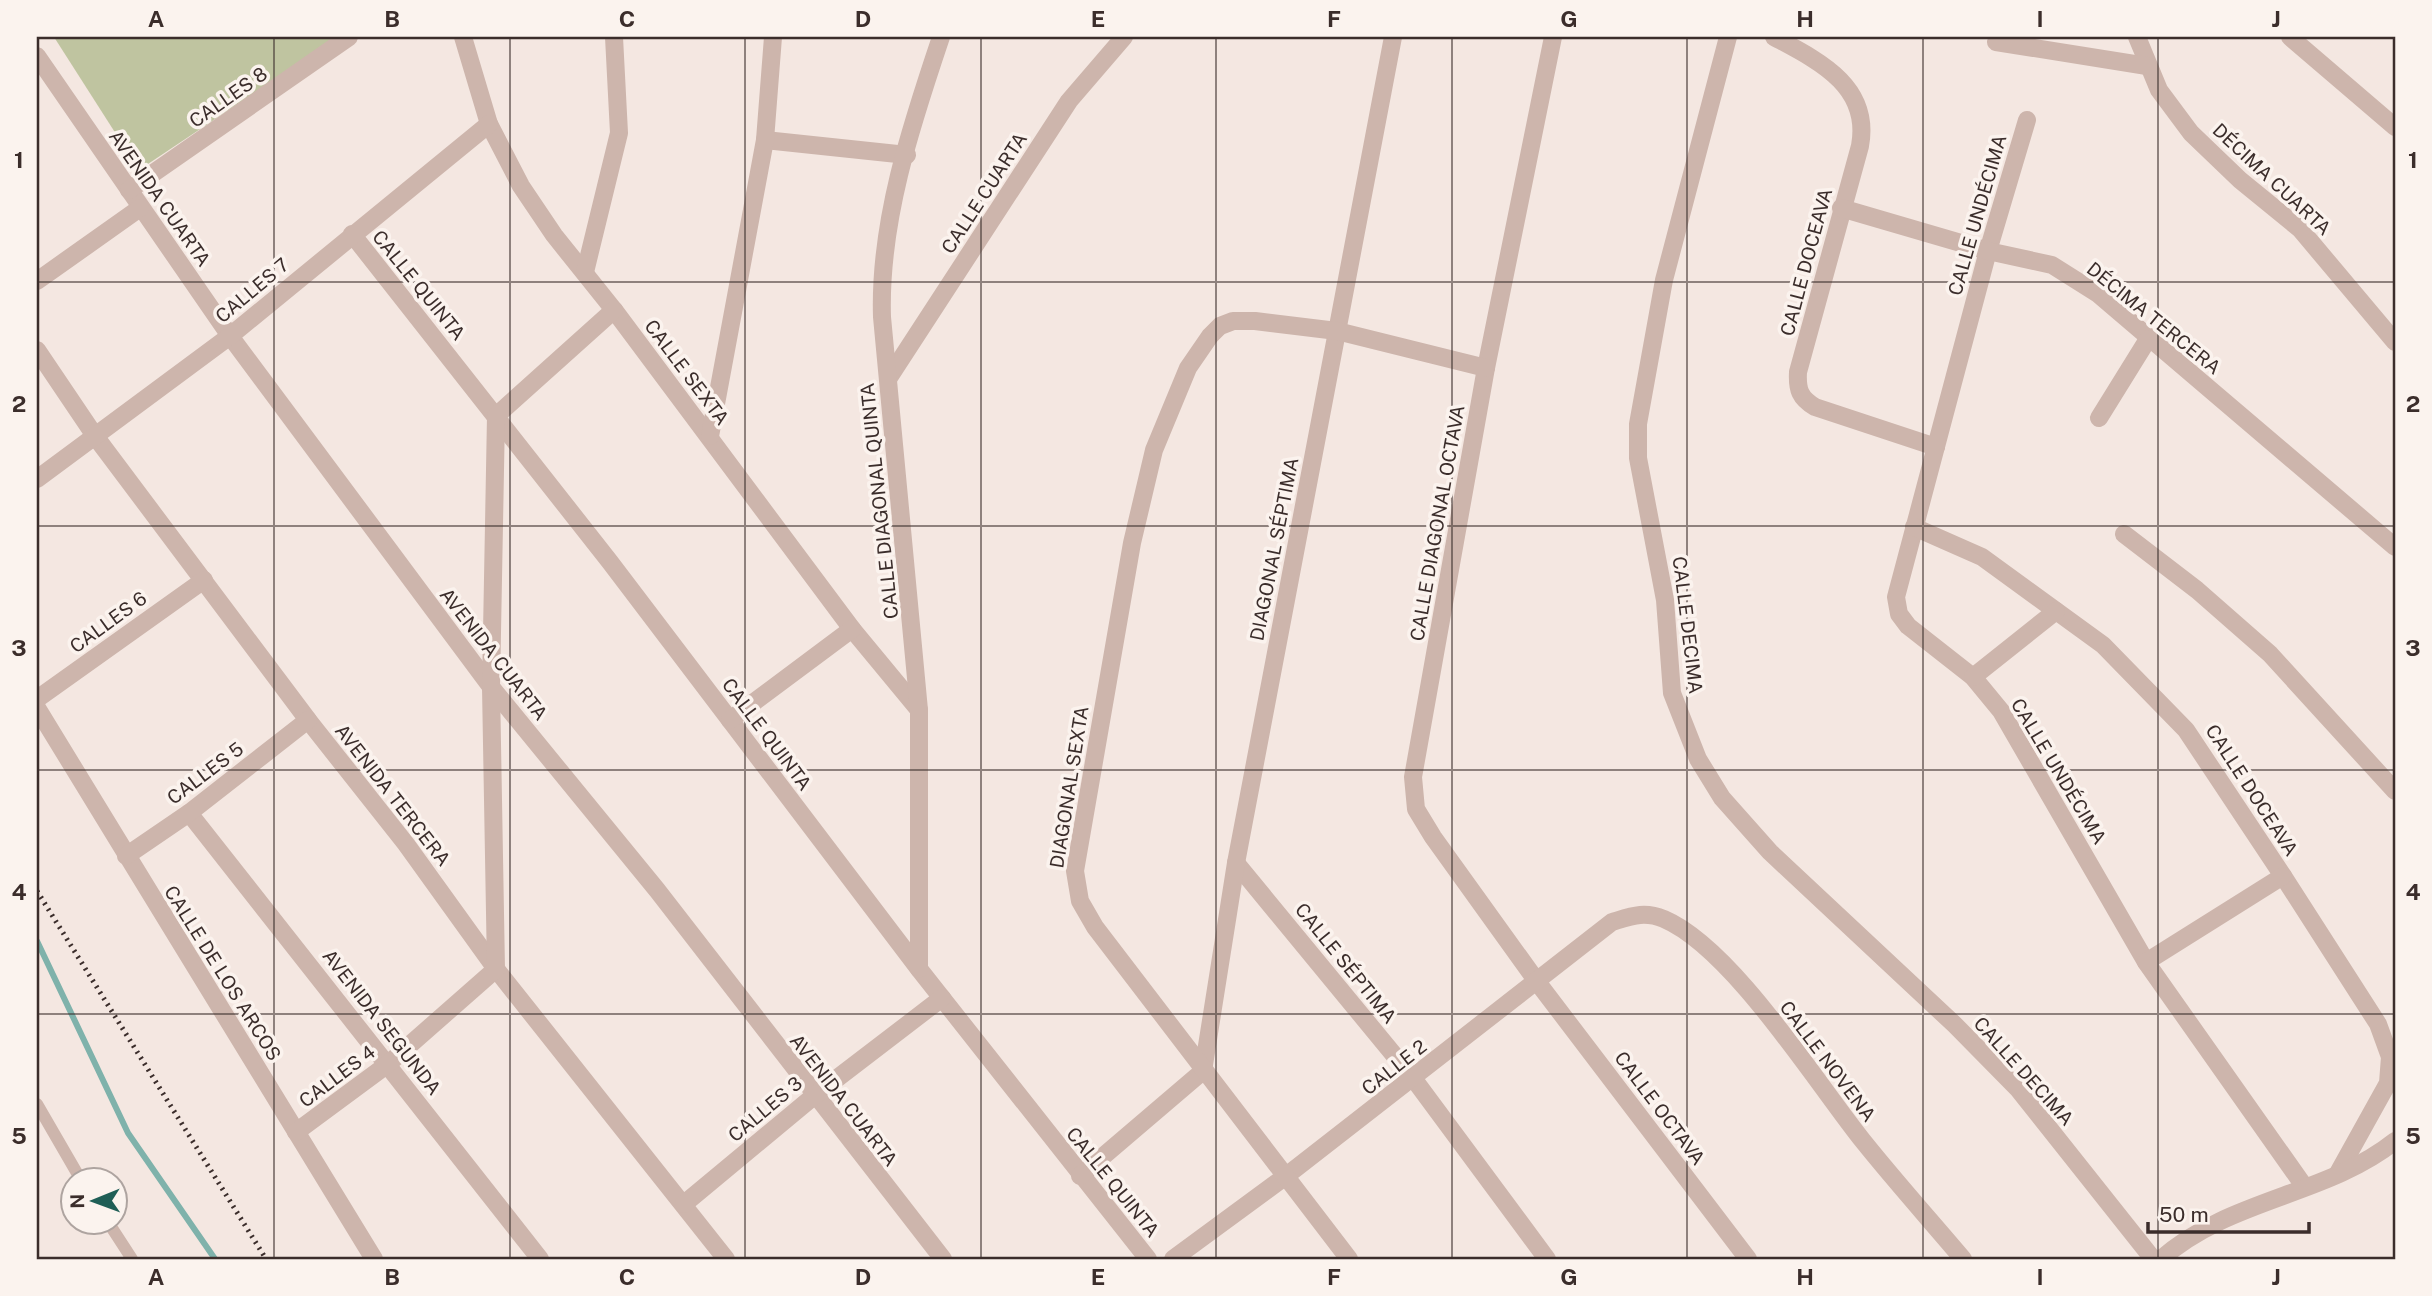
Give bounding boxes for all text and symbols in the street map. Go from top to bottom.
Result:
text: A [148,5,165,32]
text: B [384,5,400,32]
text: C [619,5,635,32]
text: D [855,5,871,32]
text: E [1091,5,1105,32]
text: F [1327,5,1341,32]
text: G [1560,5,1578,32]
text: H [1796,5,1814,32]
text: I [2036,5,2044,32]
text: J [2271,5,2281,32]
street label: CALLES 8 [185,62,271,132]
street label: DÉCIMA CUARTA [2208,119,2336,239]
street label: AVENIDA CUARTA [105,126,215,270]
street label: CALLE CUARTA [937,128,1031,258]
street label: CALLE UNDÉCIMA [1944,132,2010,298]
text: 1 [14,146,24,173]
text: 1 [2408,146,2418,173]
street label: CALLE DOCEAVA [1776,186,1836,338]
street label: CALLE QUINTA [368,226,470,344]
street label: CALLES 7 [211,253,293,327]
street label: DÉCIMA TERCERA [2083,257,2225,379]
street label: CALLE SEXTA [640,315,734,429]
street label: CALLE DIAGONAL QUINTA [856,382,902,620]
text: 2 [12,390,26,417]
text: 2 [2406,390,2420,417]
street label: CALLE DIAGONAL OCTAVA [1405,403,1469,643]
street label: DIAGONAL SÉPTIMA [1245,455,1303,643]
street label: CALLE DECIMA [1669,555,1707,695]
street label: AVENIDA CUARTA [436,584,552,724]
street label: CALLES 6 [65,587,151,657]
text: 3 [11,634,27,661]
text: 3 [2405,634,2421,661]
street label: CALLE QUINTA [718,674,816,794]
street label: CALLE UNDÉCIMA [2007,694,2111,848]
street label: DIAGONAL SEXTA [1045,704,1093,870]
street label: AVENIDA TERCERA [331,720,455,870]
street label: CALLE DOCEAVA [2201,720,2303,860]
street label: CALLES 5 [163,737,247,809]
text: 4 [11,878,27,905]
text: 4 [2405,878,2421,905]
street label: CALLE DE LOS ARCOS [160,882,286,1064]
street label: CALLE SÉPTIMA [1291,898,1401,1028]
street label: AVENIDA SEGUNDA [318,945,446,1099]
street label: CALLE NOVENA [1776,996,1880,1126]
street label: CALLE DECIMA [1970,1012,2078,1130]
street label: AVENIDA CUARTA [786,1030,902,1170]
street label: CALLE 2 [1357,1035,1431,1099]
street label: CALLES 4 [295,1040,379,1112]
street label: CALLE OCTAVA [1610,1047,1710,1169]
street label: CALLES 3 [724,1072,806,1146]
text: 5 [11,1122,27,1149]
text: 5 [2405,1122,2421,1149]
street label: CALLE QUINTA [1062,1123,1164,1241]
north arrow [60,1166,130,1236]
scale bar [2148,1191,2310,1235]
text: N [66,1194,88,1209]
text: 50 m [2159,1202,2209,1227]
text: A [148,1263,165,1290]
text: B [384,1263,400,1290]
text: C [619,1263,635,1290]
text: D [855,1263,871,1290]
text: E [1091,1263,1105,1290]
text: F [1327,1263,1341,1290]
text: G [1560,1263,1578,1290]
text: H [1796,1263,1814,1290]
text: I [2036,1263,2044,1290]
text: J [2271,1263,2281,1290]

